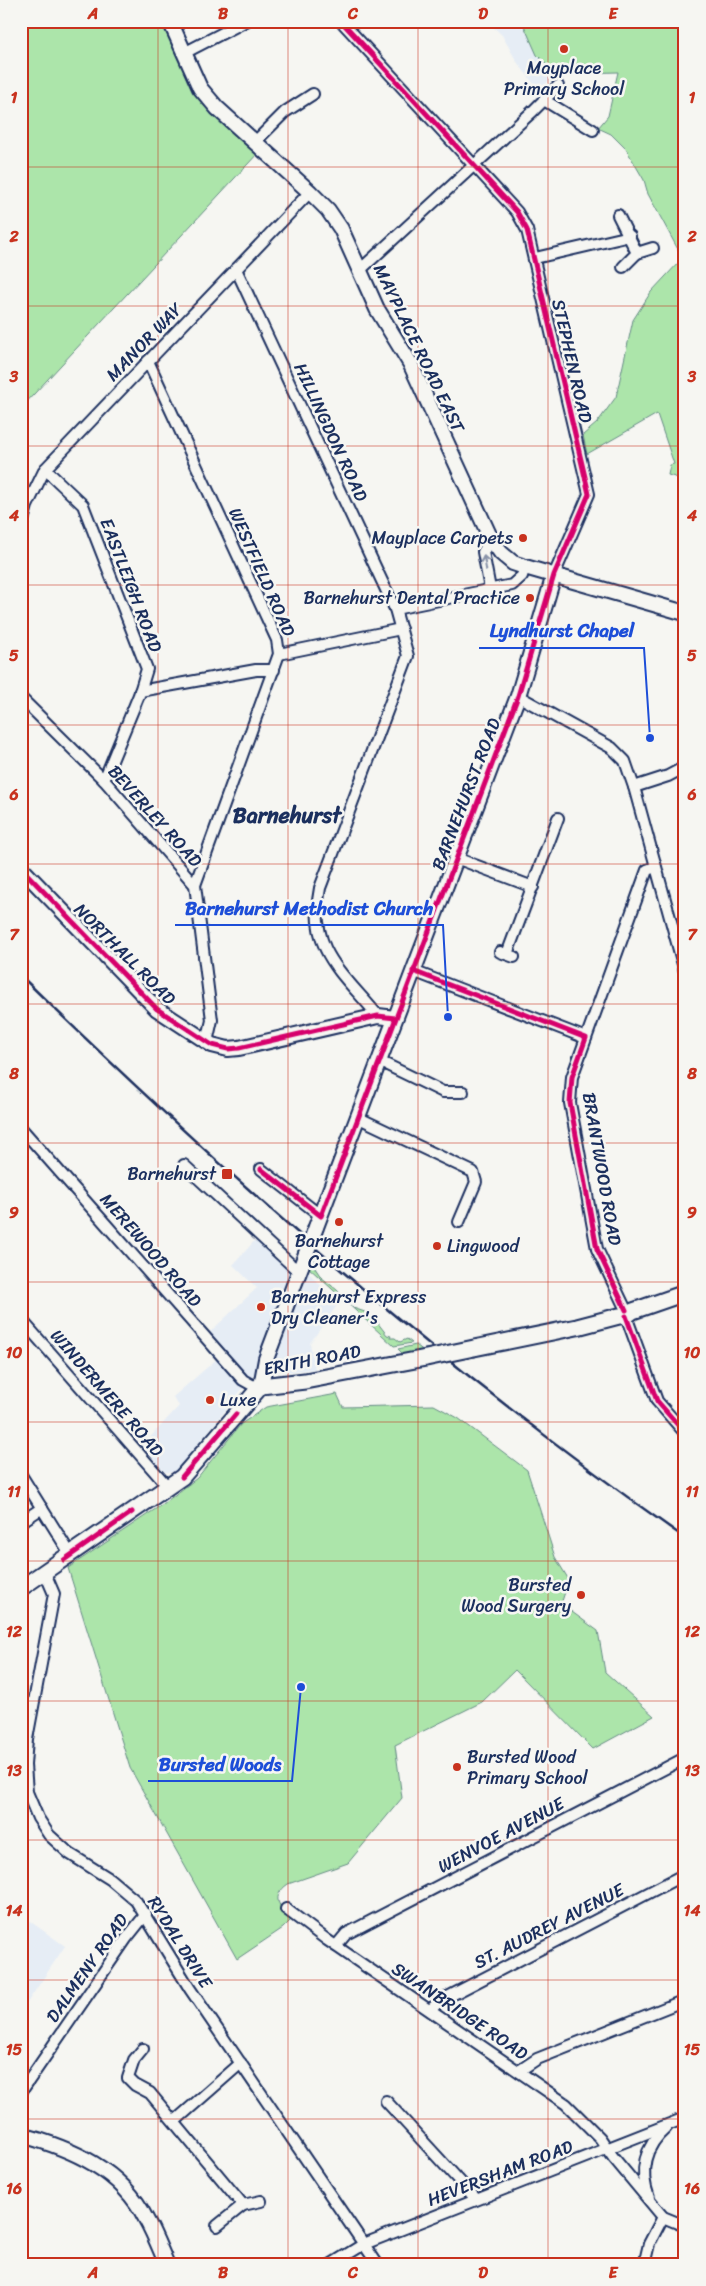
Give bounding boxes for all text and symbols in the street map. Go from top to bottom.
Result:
text: A [87,0,98,28]
text: B [218,0,229,28]
text: C [347,0,359,28]
text: D [478,0,488,28]
text: E [609,0,619,28]
marker: Mayplace Primary School [558,43,570,55]
place label: Mayplace Primary School [504,52,625,105]
text: 1 [11,83,18,112]
text: 1 [689,83,696,112]
text: 2 [8,222,19,251]
text: 2 [686,222,697,251]
street label: MAYPLACE ROAD EAST [364,258,474,439]
street label: MANOR WAY [98,294,191,389]
street label: STEPHEN ROAD [542,296,602,426]
street label: HILLINGDON ROAD [285,357,377,507]
text: 3 [9,362,19,391]
text: 3 [687,362,697,391]
text: 4 [8,501,19,530]
text: 4 [686,501,697,530]
street label: WESTFIELD ROAD [219,502,305,642]
street label: EASTLEIGH ROAD [91,513,171,657]
place label: Mayplace Carpets [371,522,514,554]
marker: Mayplace Carpets [517,532,529,544]
one-way arrow [480,556,490,572]
place label: Barnehurst Dental Practice [303,582,520,614]
marker: Barnehurst Dental Practice [524,592,536,604]
callout: Lyndhurst Chapel [479,614,644,648]
text: Lyndhurst Chapel [490,614,636,647]
text: 5 [9,641,19,670]
text: 5 [687,641,697,670]
street label: BARNEHURST ROAD [422,713,510,875]
street label: BEVERLEY ROAD [100,757,210,875]
text: 6 [8,780,19,809]
text: 6 [686,780,697,809]
district label: Barnehurst [233,796,342,835]
callout: Barnehurst Methodist Church [175,891,443,925]
text: Barnehurst Methodist Church [185,892,433,925]
street label: NORTHALL ROAD [66,895,184,1013]
text: 7 [9,920,20,949]
text: 7 [687,920,698,949]
text: 8 [8,1059,19,1088]
text: 8 [686,1059,697,1088]
street label: BRANTWOOD ROAD [573,1090,631,1248]
place label: Barnehurst [127,1158,217,1190]
marker: Barnehurst [220,1167,234,1181]
street label: MEREWOOD ROAD [92,1185,210,1315]
text: 9 [9,1198,19,1227]
text: 9 [687,1198,697,1227]
marker: Barnehurst Cottage [333,1216,345,1228]
place label: Barnehurst Cottage [295,1225,384,1278]
place label: Lingwood [447,1230,521,1262]
marker: Lingwood [431,1240,443,1252]
place label: Barnehurst Express Dry Cleaner's [271,1281,427,1334]
marker: Barnehurst Express Dry Cleaner's [255,1301,267,1313]
street label: WINDERMERE ROAD [42,1322,172,1464]
street label: ERITH ROAD [261,1335,364,1385]
text: 10 [6,1338,22,1367]
text: 10 [684,1338,700,1367]
place label: Luxe [220,1384,256,1416]
marker: Luxe [204,1394,216,1406]
text: 11 [7,1477,21,1506]
text: 11 [685,1477,699,1506]
place label: Bursted Wood Surgery [461,1569,572,1622]
marker: Bursted Wood Surgery [575,1589,587,1601]
text: 12 [6,1617,23,1646]
text: 12 [684,1617,701,1646]
place label: Bursted Wood Primary School [467,1741,589,1794]
callout: Bursted Woods [148,1747,292,1781]
text: Bursted Woods [159,1748,283,1781]
text: 13 [6,1756,22,1785]
text: 13 [684,1756,700,1785]
marker: Bursted Wood Primary School [451,1761,463,1773]
street label: WENVOE AVENUE [432,1788,571,1882]
street label: ST. AUDREY AVENUE [468,1874,631,1978]
street label: RYDAL DRIVE [139,1889,222,1996]
text: 14 [6,1896,22,1925]
text: 14 [684,1896,700,1925]
street label: DALMENY ROAD [37,1906,137,2029]
street label: SWANBRIDGE ROAD [385,1953,535,2069]
text: 15 [6,2035,23,2064]
text: 15 [684,2035,701,2064]
street label: HEVERSHAM ROAD [422,2130,578,2216]
text: 16 [6,2174,22,2203]
text: 16 [684,2174,700,2203]
text: A [87,2258,98,2286]
text: B [218,2258,229,2286]
text: C [347,2258,359,2286]
text: D [478,2258,488,2286]
text: E [609,2258,619,2286]

